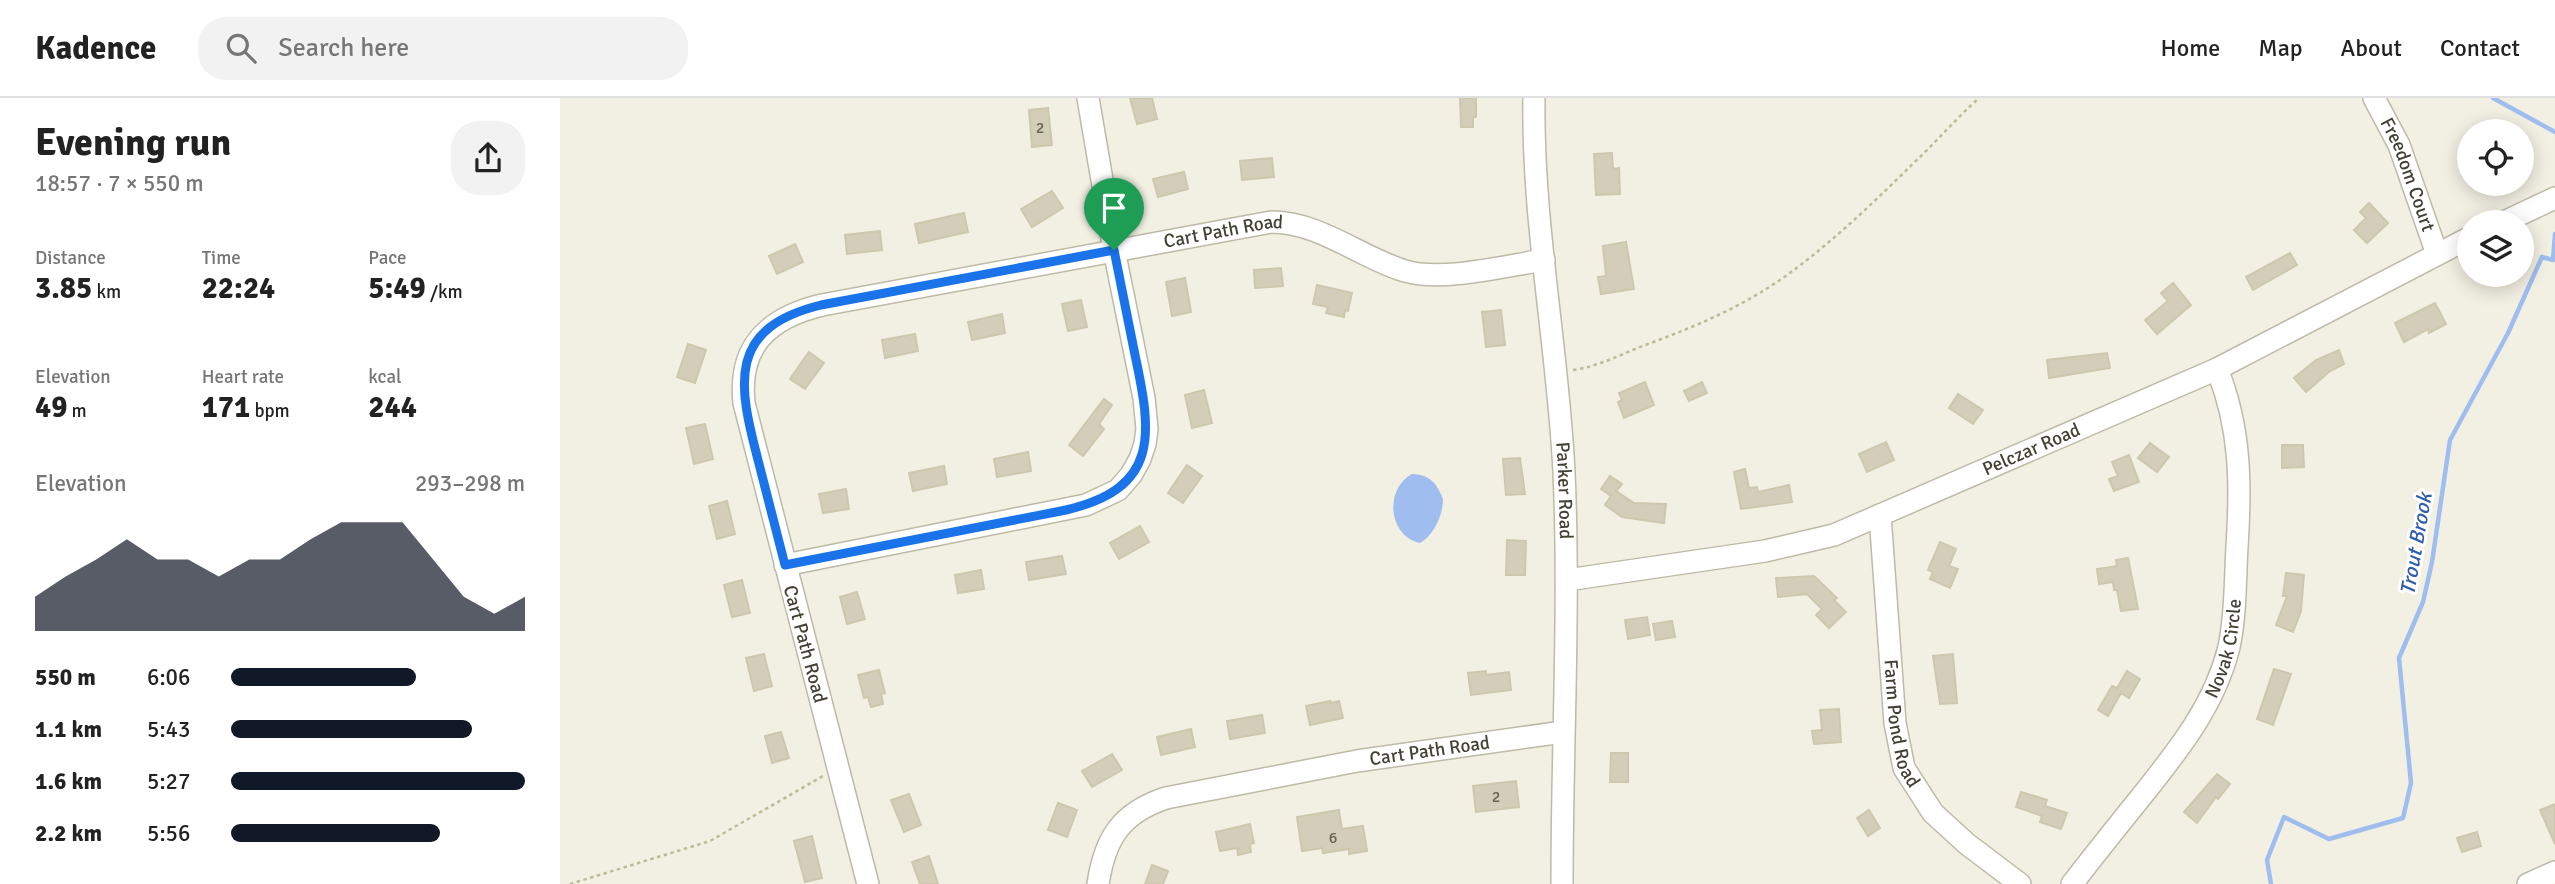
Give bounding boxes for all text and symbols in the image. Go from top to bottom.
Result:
search box [198,17,688,80]
text: Kadence [35,28,156,69]
icon: search [222,29,260,67]
text: Search here [278,32,409,64]
text: Home [2160,33,2220,63]
text: Map [2258,33,2303,63]
text: About [2341,33,2402,63]
text: Contact [2440,33,2520,63]
street label: Freedom Court [2375,113,2440,235]
house number: 2 [1036,118,1044,138]
text: Evening run [35,119,231,166]
map controls [2457,119,2534,287]
button: locate [2457,119,2534,196]
button: share [451,121,525,195]
text: 18:57 · 7 × 550 m [35,169,204,198]
pin [1084,178,1144,250]
icon: arrive [1095,189,1133,227]
street label: Cart Path Road [1162,210,1284,254]
button: layers [2457,210,2534,287]
text: Distance [35,246,106,270]
text: Time [202,246,241,270]
text: Pace [368,246,407,270]
text: 3.85 [35,270,92,307]
text: 22:24 [202,270,275,307]
text: 5:49 [368,270,426,307]
text: km [92,280,121,304]
text: /km [426,280,463,304]
text: Elevation [35,365,111,389]
text: Heart rate [202,365,284,389]
text: kcal [368,365,402,389]
text: 49 [35,389,67,426]
text: 171 [202,389,250,426]
text: 244 [368,389,417,426]
text: m [67,399,87,423]
text: bpm [250,399,290,423]
street label: Pelczar Road [1979,418,2084,481]
street label: Parker Road [1550,441,1578,540]
text: Elevation [35,469,127,498]
text: 293–298 m [415,469,525,498]
water label: Trout Brook [2394,489,2438,597]
street label: Cart Path Road [778,583,832,705]
street label: Novak Circle [2200,598,2247,702]
street label: Farm Pond Road [1878,658,1925,792]
text: 550 m [35,663,96,692]
text: 6:06 [147,663,190,692]
text: 1.1 km [35,715,102,744]
text: 5:43 [147,715,190,744]
street label: Cart Path Road [1368,730,1491,771]
text: 1.6 km [35,767,102,796]
text: 5:27 [147,767,190,796]
house number: 2 [1492,787,1500,807]
text: 2.2 km [35,819,102,848]
text: 5:56 [147,819,190,848]
house number: 6 [1329,828,1337,848]

